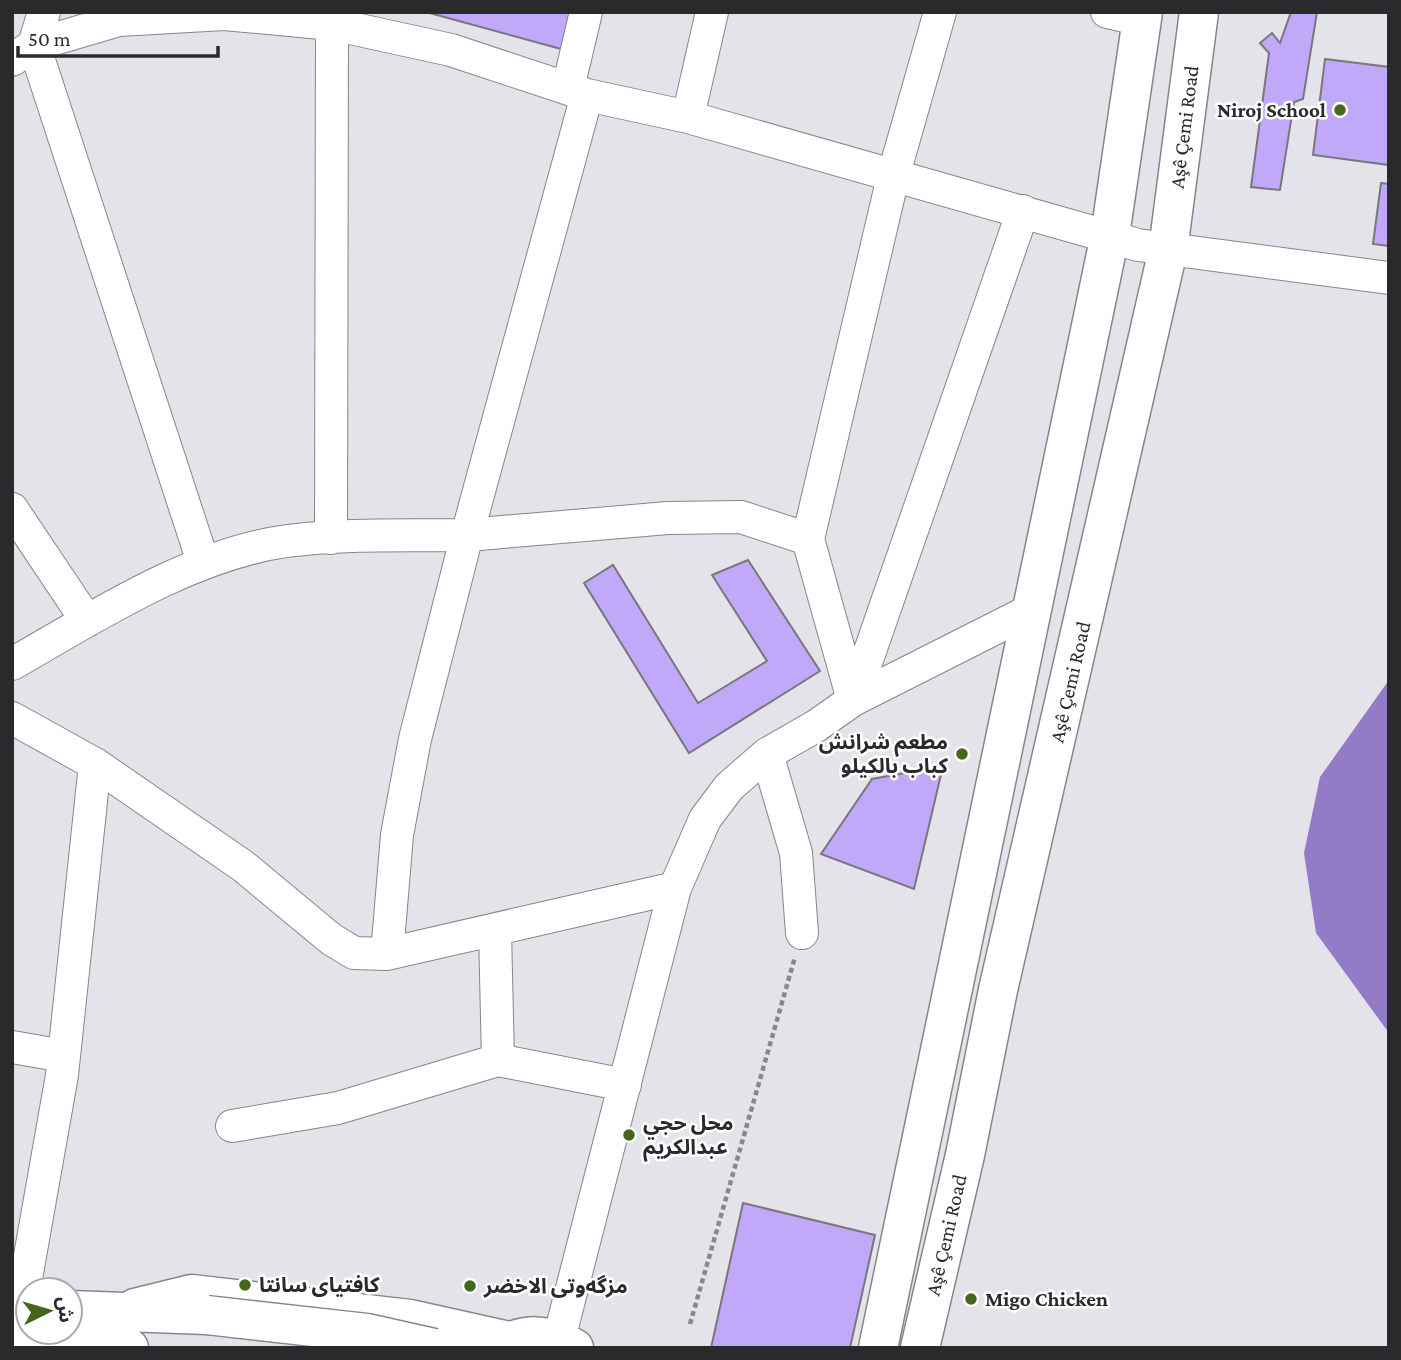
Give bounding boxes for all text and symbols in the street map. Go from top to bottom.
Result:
scale bar [18,14,217,58]
text: 50 m [28,27,71,51]
street label: Aşê Çemi Road [1165,64,1203,190]
place label: Niroj School [1217,98,1326,122]
marker: Niroj School [1332,102,1348,118]
street label: Aşê Çemi Road [1044,619,1096,745]
place label: مطعم شرانش كباب بالكيلو [819,730,948,778]
marker: مطعم شرانش كباب بالكيلو [954,746,970,762]
place label: محل حجي عبدالكريم [643,1111,733,1162]
marker: محل حجي عبدالكريم [621,1127,637,1143]
street label: Aşê Çemi Road [920,1172,972,1298]
place label: کافتیای سانتا [259,1273,380,1297]
place label: مزگەوتی الاخضر [483,1274,628,1298]
north arrow [14,1276,84,1346]
marker: کافتیای سانتا [237,1277,253,1293]
marker: مزگەوتی الاخضر [462,1278,478,1294]
place label: Migo Chicken [985,1287,1108,1311]
marker: Migo Chicken [963,1291,979,1307]
text: ش [54,1296,77,1323]

